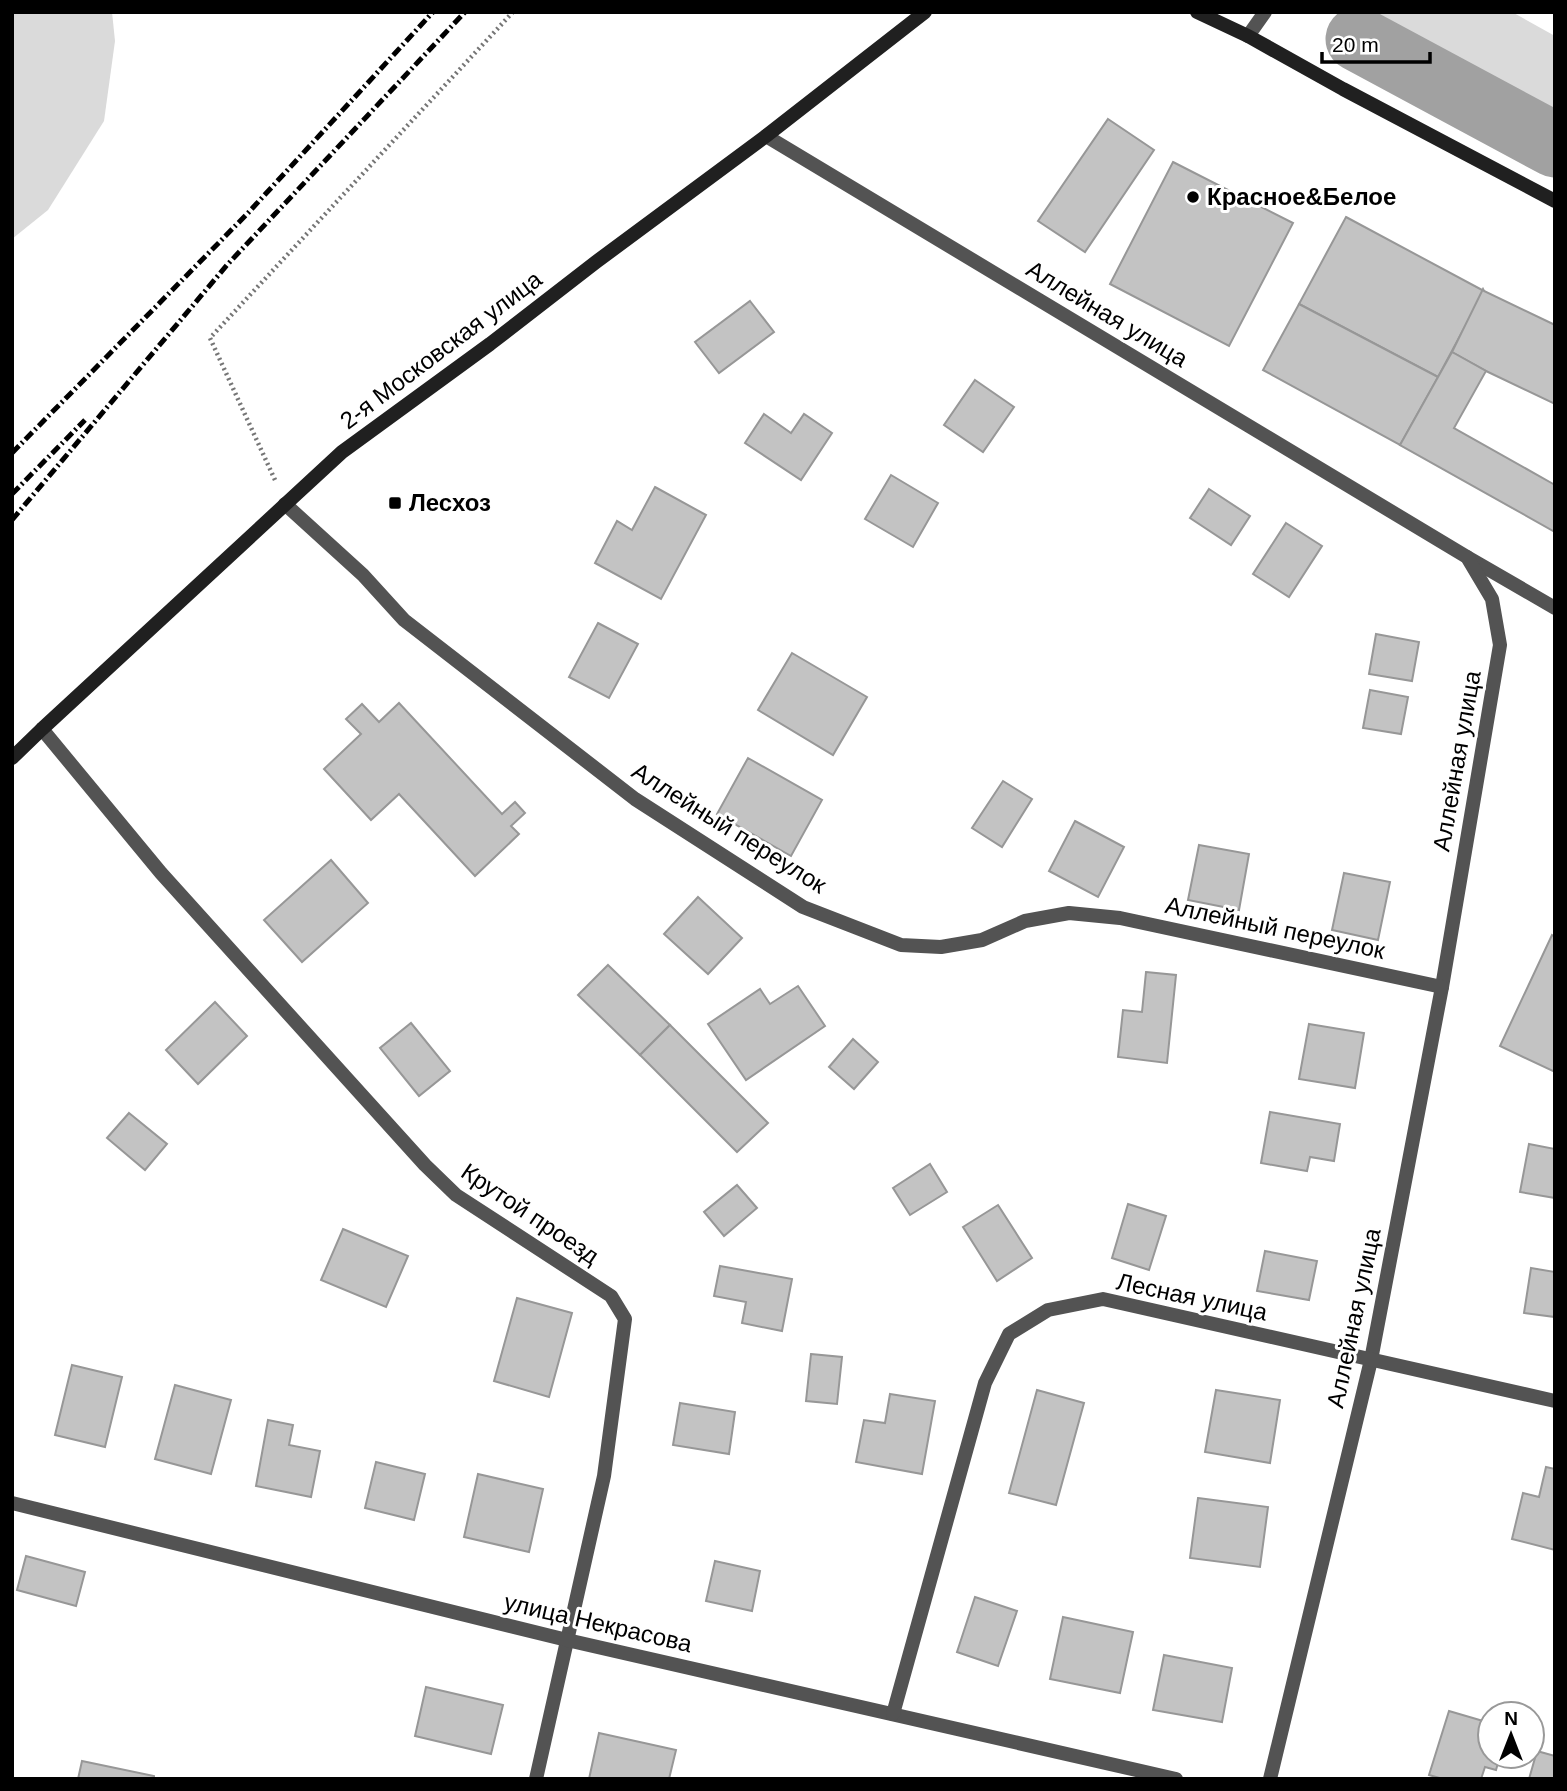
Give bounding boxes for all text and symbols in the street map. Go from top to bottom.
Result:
scale bar [1322,21,1430,65]
text: 20 m [1332,33,1379,56]
place label: Красное&Белое [1207,183,1396,210]
marker: Красное&Белое [1185,189,1201,205]
street label: Аллейная улица [1022,255,1193,373]
street label: 2-я Московская улица [335,265,547,434]
place label: Лесхоз [409,489,491,516]
marker: Лесхоз [387,495,403,511]
street label: Аллейная улица [1427,668,1486,853]
street label: Аллейный переулок [627,757,832,899]
street label: Аллейный переулок [1163,891,1388,964]
street label: Крутой проезд [456,1158,604,1270]
street label: Аллейная улица [1321,1225,1386,1410]
street label: Лесная улица [1114,1267,1271,1326]
street label: улица Некрасова [502,1588,695,1657]
north arrow [1476,1700,1546,1770]
text: N [1504,1708,1518,1729]

